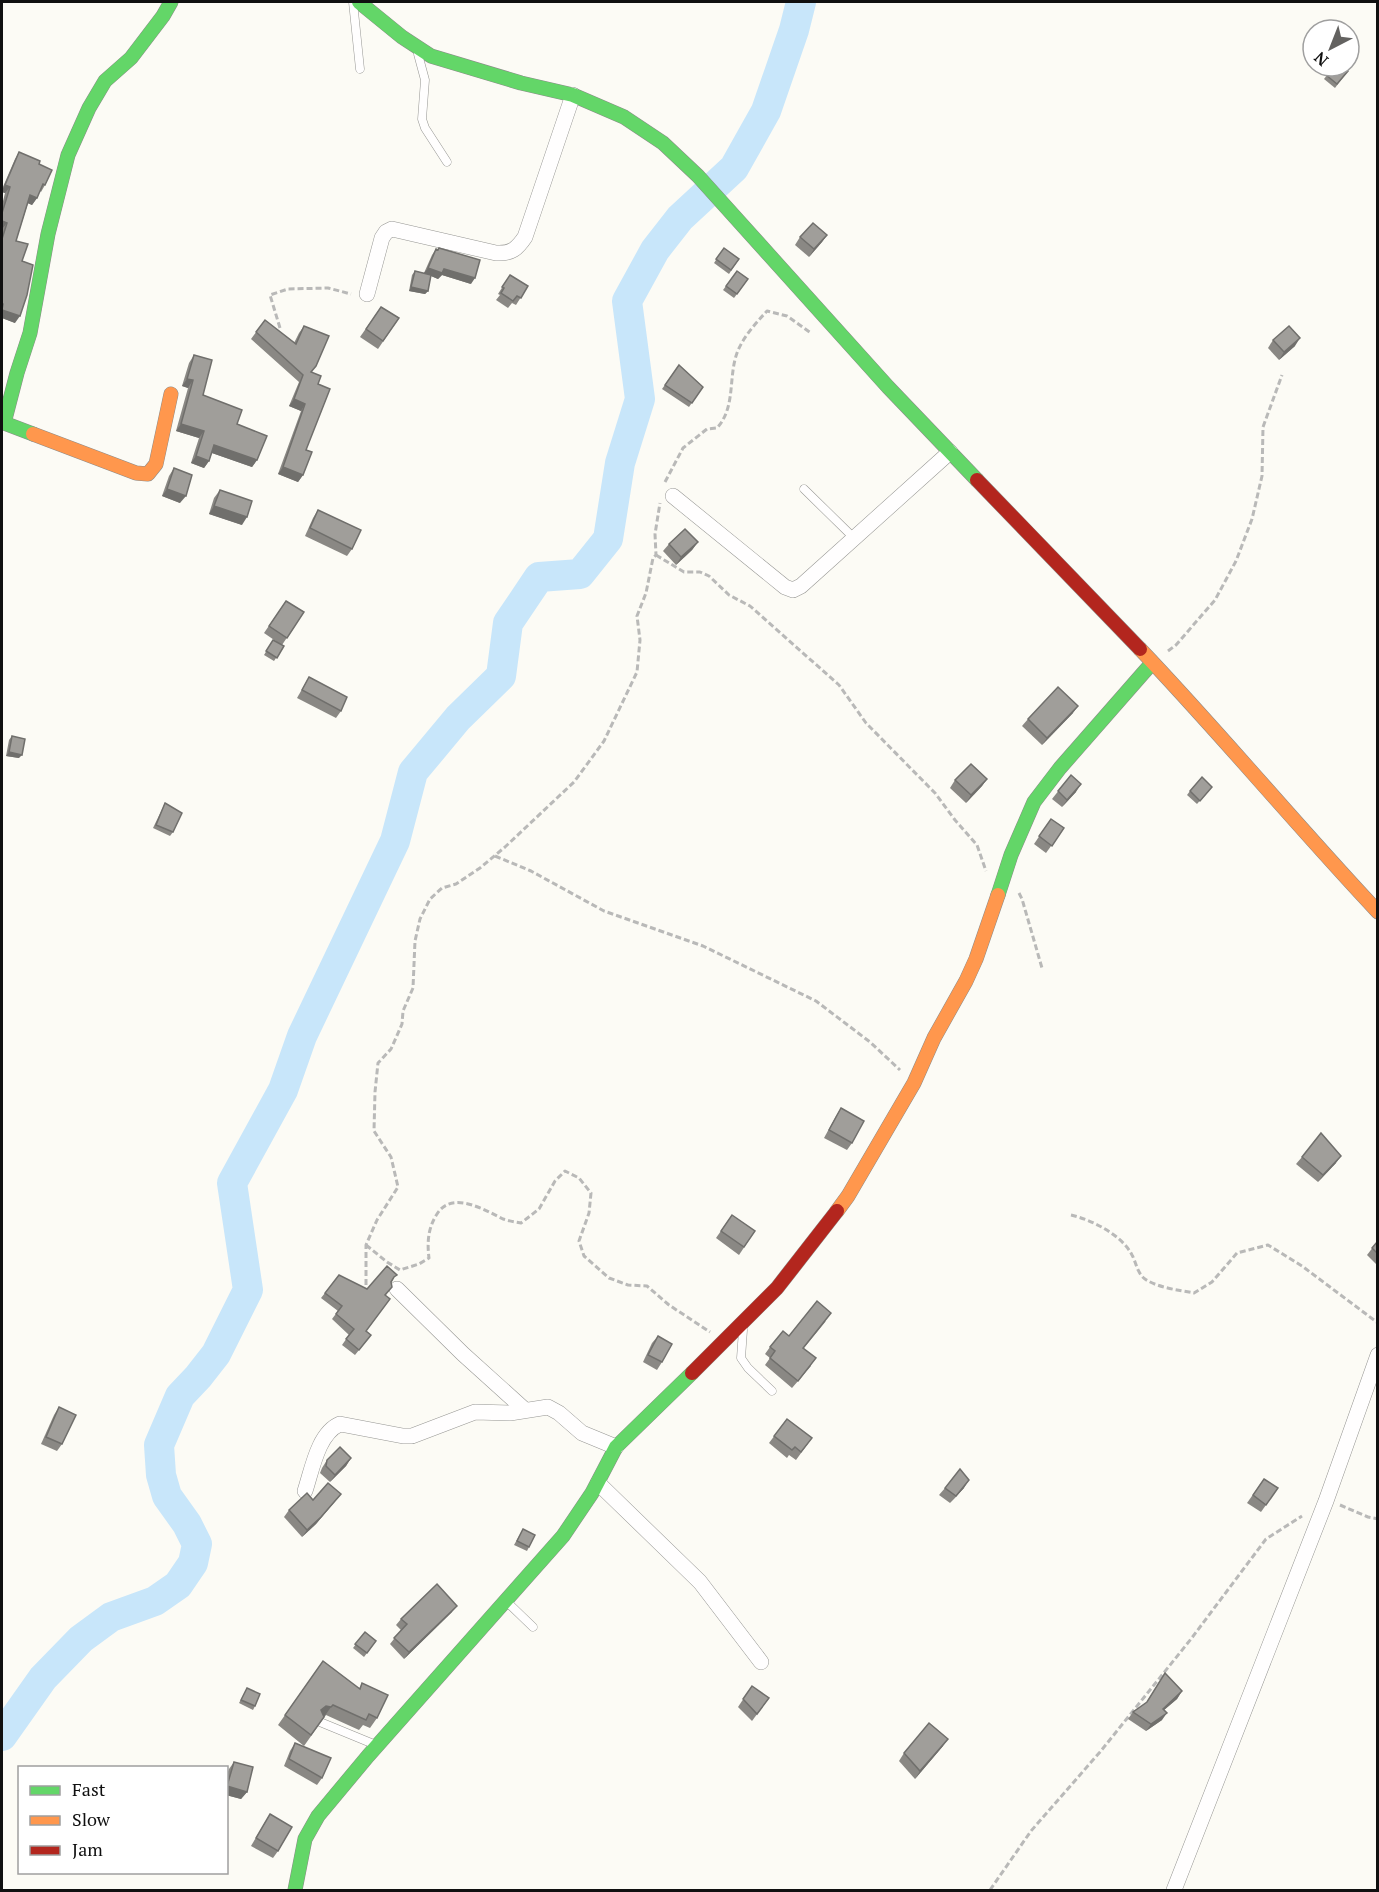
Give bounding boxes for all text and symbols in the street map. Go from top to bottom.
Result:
north arrow [1301,18,1361,78]
text: N [1309,47,1333,71]
legend [18,1766,228,1874]
text: Fast [72,1777,106,1801]
text: Slow [72,1807,111,1831]
text: Jam [72,1837,103,1861]

